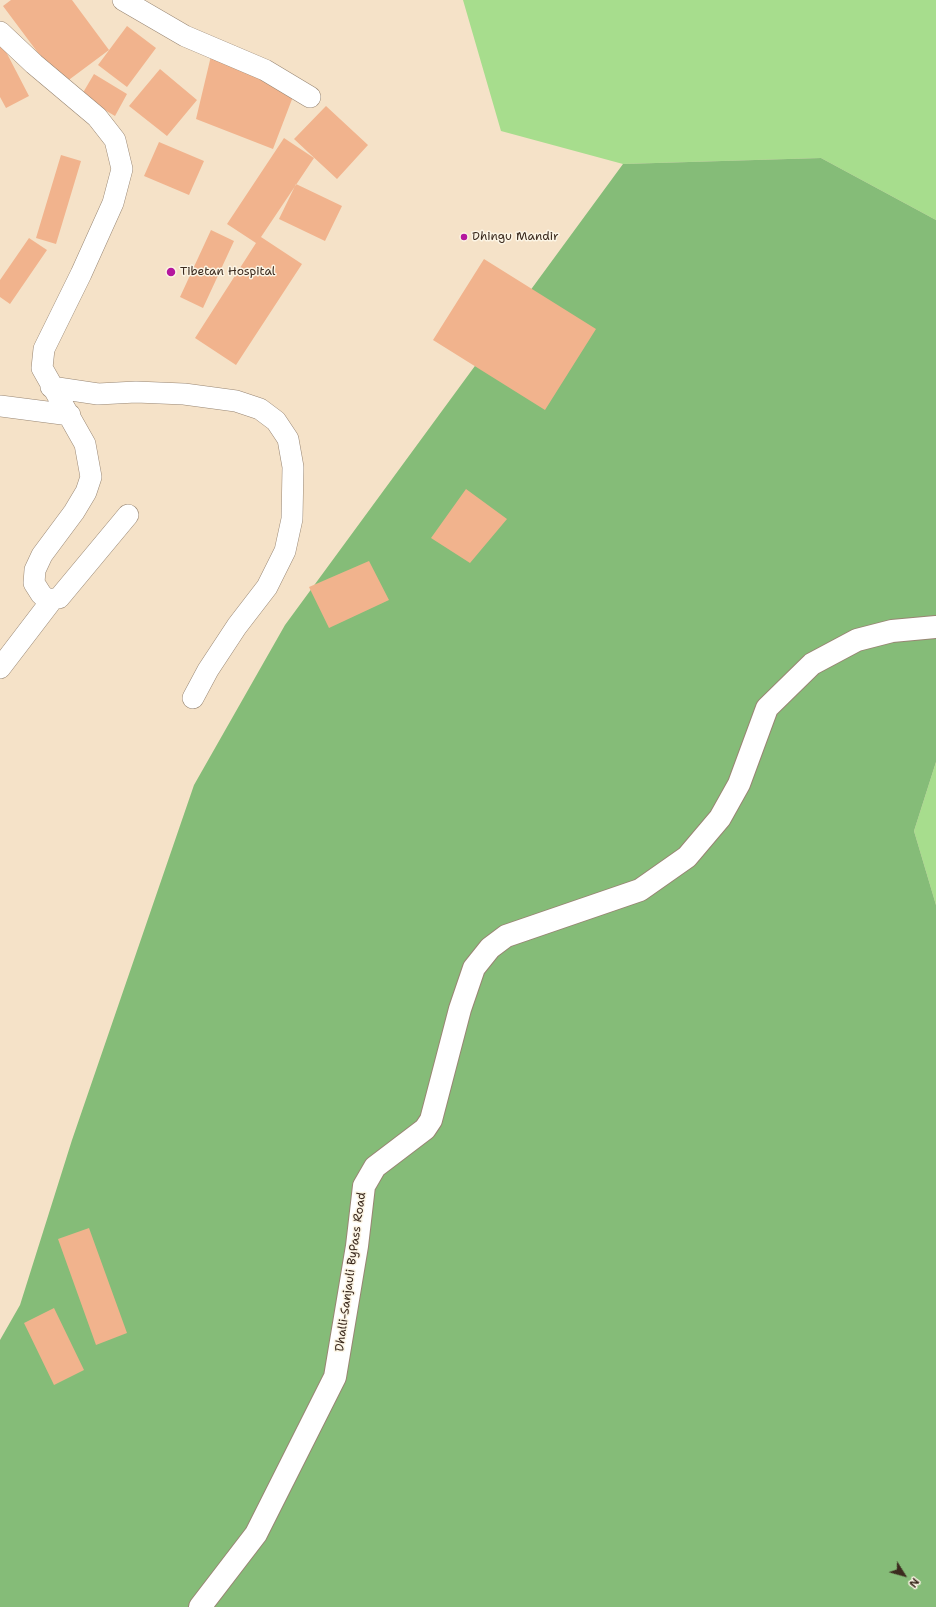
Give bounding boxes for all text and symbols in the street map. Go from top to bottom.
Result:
place label: Dhingu Mandir [472,230,559,244]
marker: Dhingu Mandir [459,232,469,242]
place label: Tibetan Hospital [180,265,275,279]
marker: Tibetan Hospital [165,266,177,278]
street label: Dhalli-Sanjauli ByPass Road [333,1191,369,1353]
north arrow [884,1555,924,1595]
text: N [905,1575,923,1591]

